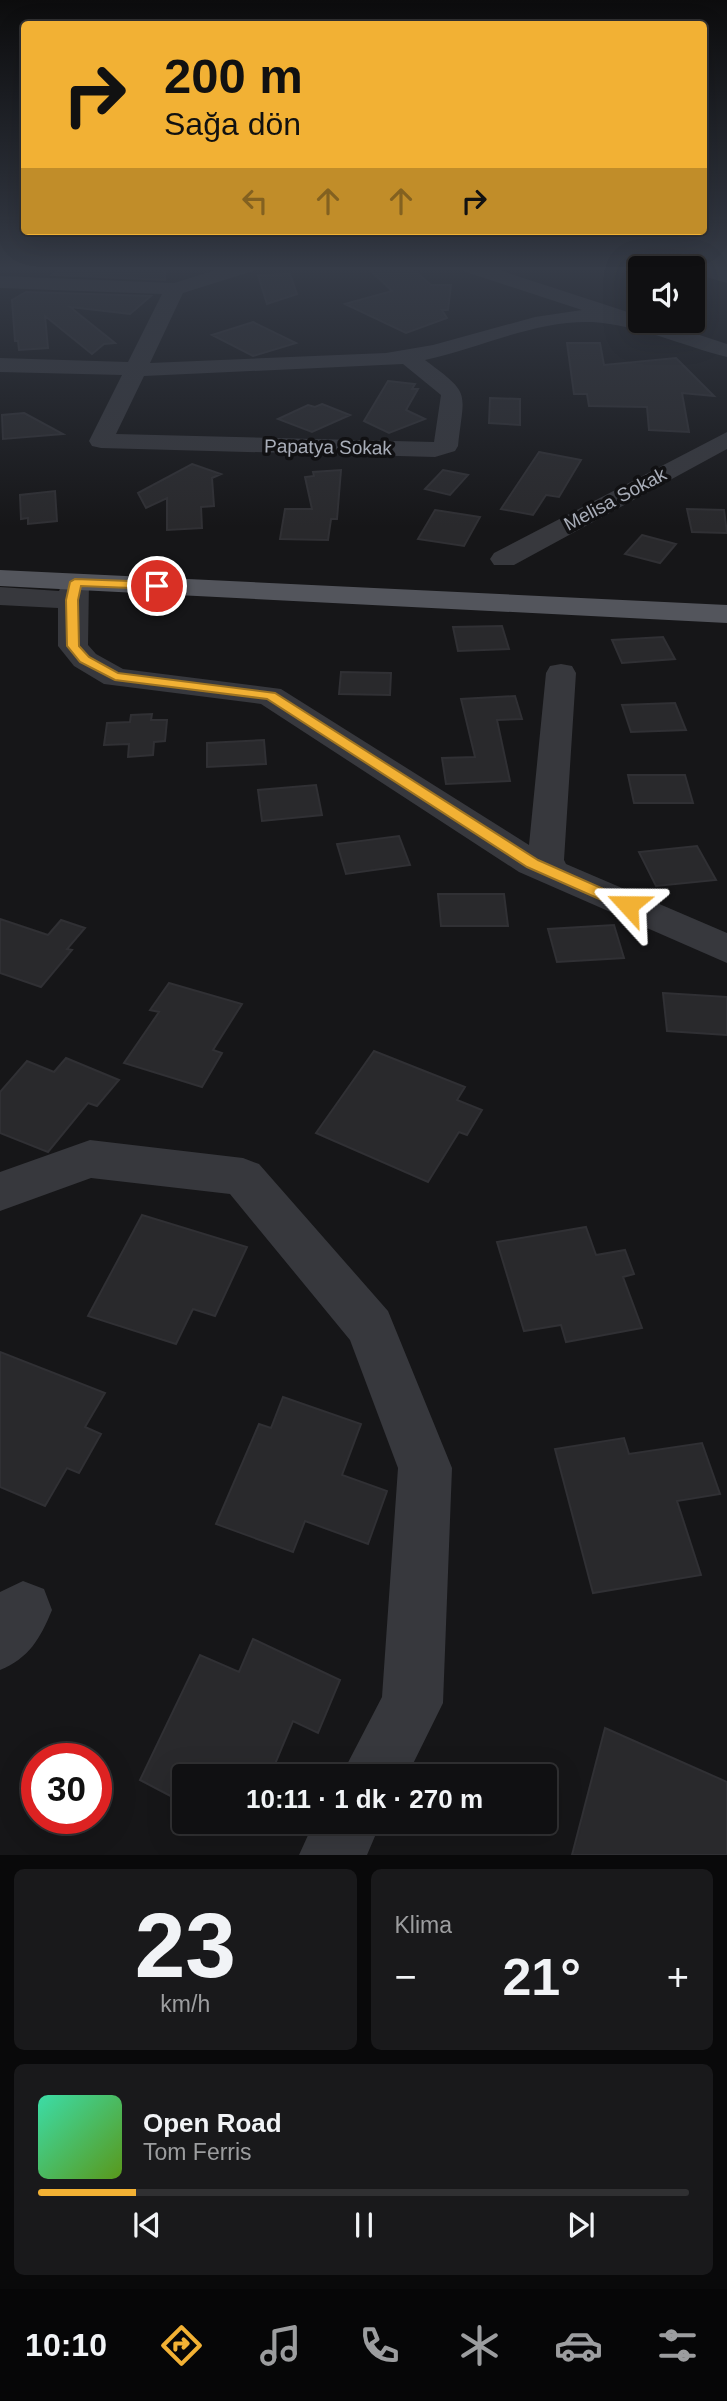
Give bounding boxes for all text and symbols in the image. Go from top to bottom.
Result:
icon: right [49,49,140,140]
text: 200 m [164,49,303,103]
text: Sağa dön [164,106,301,142]
icon: left [236,182,274,220]
icon: ahead [309,182,347,220]
icon: ahead [382,182,420,220]
icon: right [455,182,493,220]
map controls [628,256,705,333]
button: sound [628,256,705,333]
street label: Papatya Sokak [264,435,393,459]
street label: Melisa Sokak [560,463,670,535]
pin [127,556,187,616]
icon: arrive [138,567,176,605]
position arrow [591,868,665,942]
speed limit sign: 30 [21,1743,112,1834]
text: 10:11 · 1 dk · 270 m [246,1784,483,1814]
text: 23 [135,1895,236,1996]
text: Klima [395,1912,452,1938]
text: 21° [502,1948,581,2006]
text: − [395,1956,417,1998]
text: + [667,1956,689,1998]
text: km/h [160,1991,210,2017]
text: Open Road [143,2108,282,2138]
text: Tom Ferris [143,2139,252,2165]
icon: previous [128,2206,166,2244]
icon: pause [345,2206,383,2244]
icon: next [562,2206,600,2244]
icon: directions [157,2321,206,2370]
icon: music [256,2321,305,2370]
icon: phone [355,2321,404,2370]
icon: climate [455,2321,504,2370]
icon: car [554,2321,603,2370]
icon: filters [653,2321,702,2370]
text: 10:10 [25,2327,107,2363]

